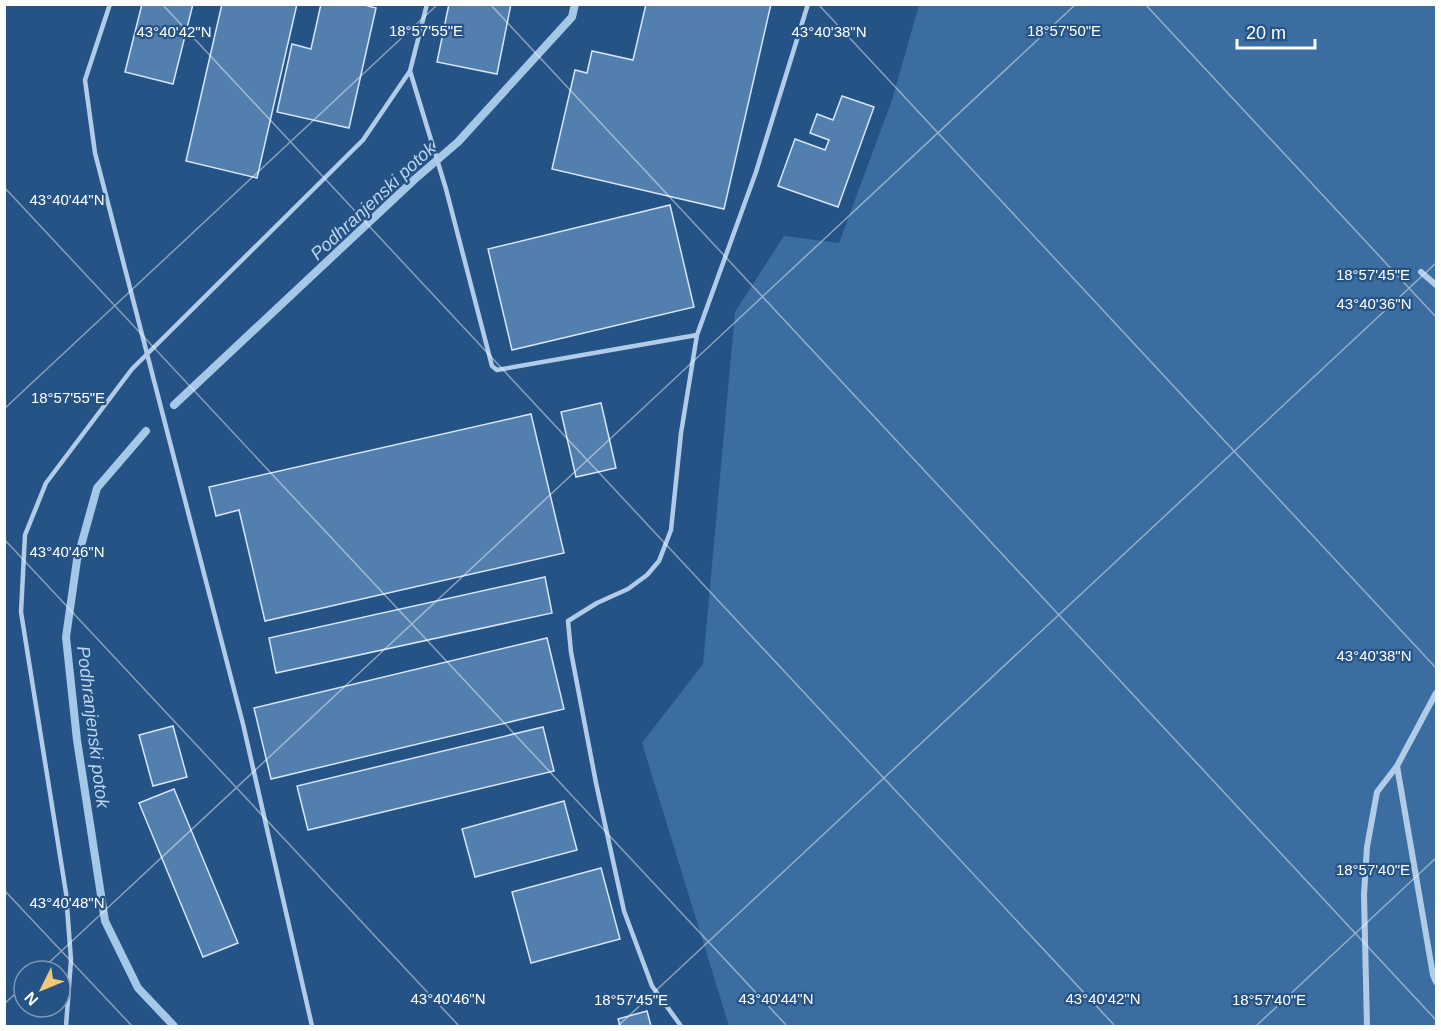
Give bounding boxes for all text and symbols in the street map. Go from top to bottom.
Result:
scale bar [1237,12,1315,50]
text: 18°57'55"E [389,22,463,39]
text: 18°57'50"E [1027,22,1101,39]
text: 43°40'42"N [136,23,212,40]
text: 43°40'38"N [791,23,867,40]
text: 20 m [1246,23,1286,43]
water label: Podhranjenski potok [307,137,440,264]
text: 43°40'44"N [29,191,105,208]
text: 18°57'45"E [1336,266,1410,283]
text: 43°40'36"N [1336,295,1412,312]
text: 18°57'55"E [31,389,105,406]
text: 43°40'46"N [29,543,105,560]
water label: Podhranjenski potok [73,645,113,810]
text: 43°40'38"N [1336,647,1412,664]
text: 18°57'40"E [1336,861,1410,878]
text: 43°40'48"N [29,894,105,911]
north arrow [12,959,72,1019]
text: N [21,989,42,1009]
text: 43°40'46"N [410,990,486,1007]
text: 43°40'44"N [738,990,814,1007]
text: 43°40'42"N [1065,990,1141,1007]
text: 18°57'45"E [594,991,668,1008]
text: 18°57'40"E [1232,991,1306,1008]

